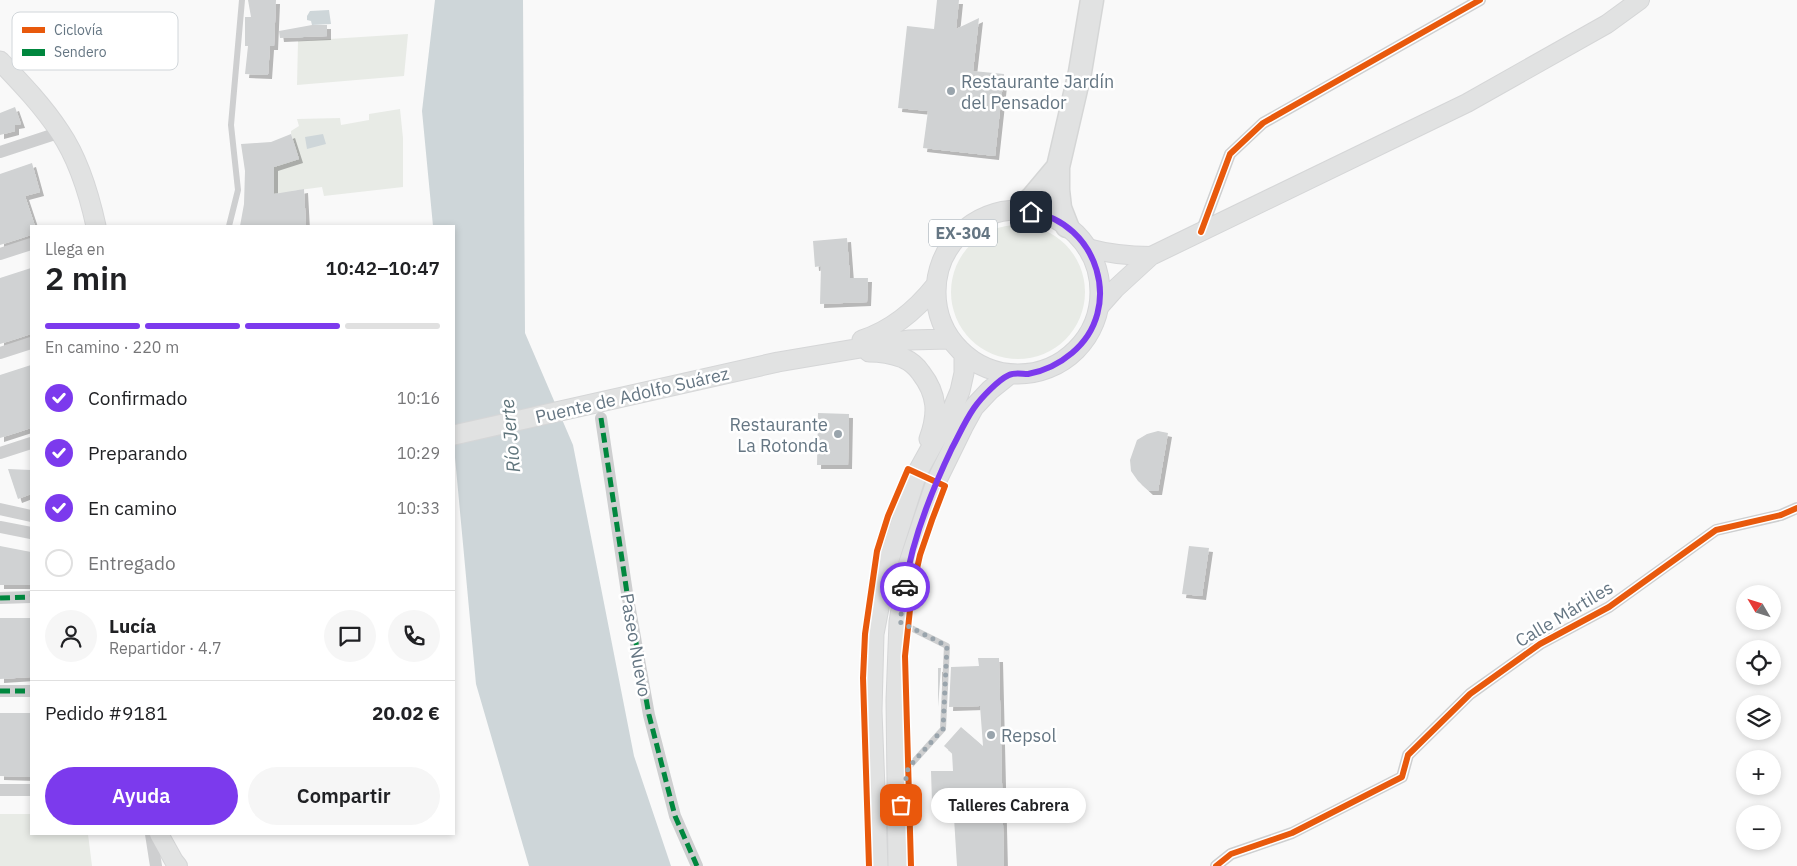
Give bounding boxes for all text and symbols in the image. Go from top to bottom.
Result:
legend [12,12,178,70]
text: Ciclovía [54,21,103,39]
text: Sendero [54,43,107,61]
place label: Restaurante Jardín del Pensador [961,70,1114,114]
marker: Restaurante Jardín del Pensador [945,85,957,97]
pin [1010,191,1052,233]
icon: home [1017,198,1045,226]
road number: EX-304 [929,220,997,247]
text: Llega en [45,239,105,259]
text: 10:42–10:47 [326,256,440,280]
text: 2 min [45,257,128,299]
text: En camino · 220 m [45,337,179,357]
street label: Puente de Adolfo Suárez [533,362,731,428]
icon: check [45,384,73,412]
text: Confirmado [88,386,187,410]
text: 10:16 [397,388,440,408]
water label: Río Jerte [495,398,525,474]
place label: Restaurante La Rotonda [730,413,828,457]
marker: Restaurante La Rotonda [832,428,844,440]
icon: check [45,439,73,467]
text: Preparando [88,441,187,465]
text: 10:29 [397,443,440,463]
icon: check [45,494,73,522]
text: En camino [88,496,177,520]
text: 10:33 [397,498,440,518]
text: Entregado [88,551,176,575]
courier [880,562,930,612]
icon: car [891,573,919,601]
street label: Calle Mártiles [1511,576,1617,652]
north arrow [1736,585,1781,630]
map controls [1736,585,1781,850]
street label: Paseo Nuevo [616,591,656,699]
button: person [45,610,97,662]
button: chat [324,610,376,662]
button: phone [388,610,440,662]
text: Lucía [109,614,156,638]
text: Repartidor · 4.7 [109,638,222,658]
button: locate [1736,640,1781,685]
button: layers [1736,695,1781,740]
text: Pedido #9181 [45,701,168,725]
text: 20.02 € [372,701,440,725]
place label: Repsol [1001,724,1056,747]
marker: Repsol [985,729,997,741]
button: + [1736,750,1781,795]
button: Ayuda [45,767,238,825]
button: Compartir [248,767,440,825]
pin [880,784,922,826]
callout: Talleres Cabrera [931,788,1086,822]
icon: bag [887,791,915,819]
text: Talleres Cabrera [948,795,1069,815]
button: − [1736,805,1781,850]

